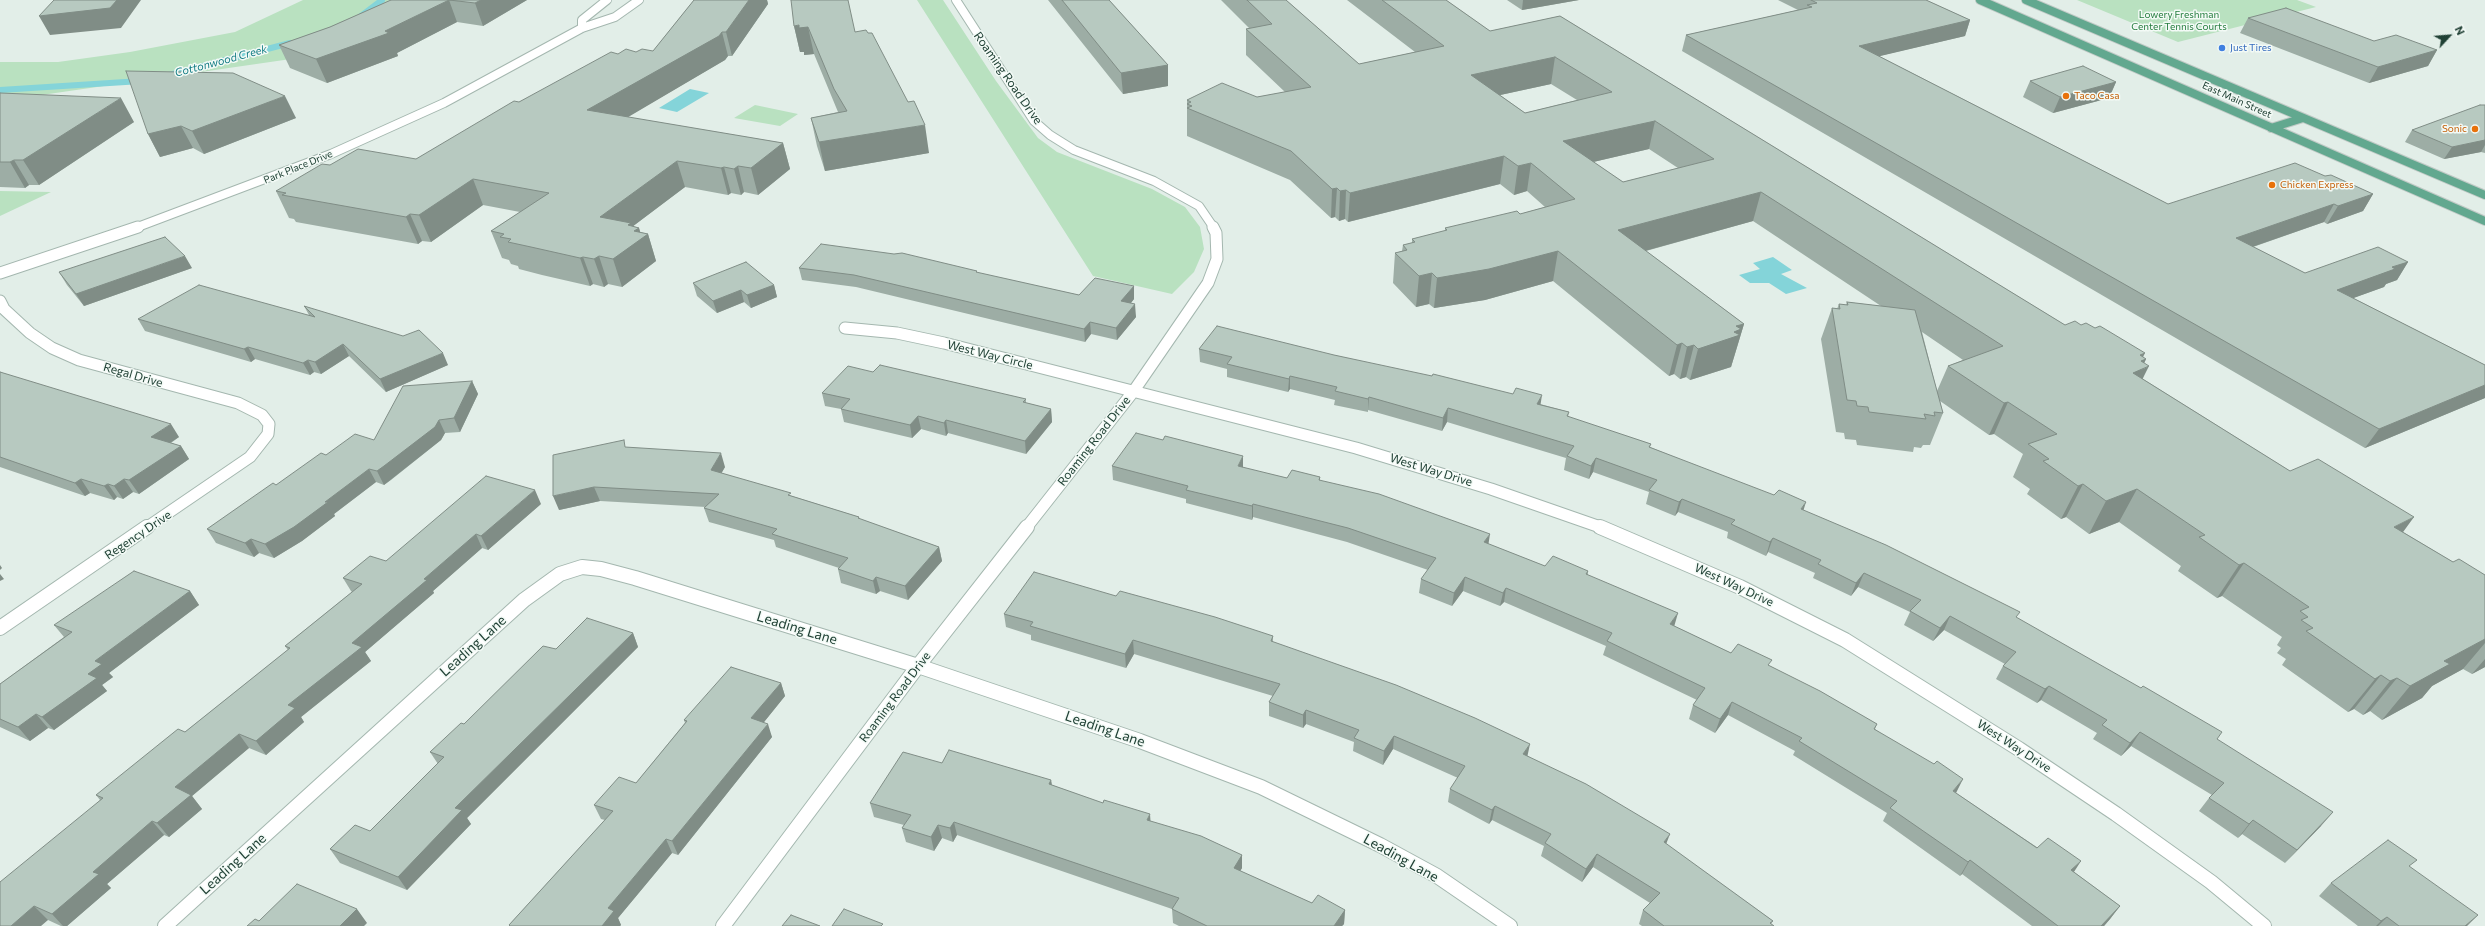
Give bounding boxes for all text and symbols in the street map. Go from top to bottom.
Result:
park label: Lowery Freshman Center Tennis Courts [2131,9,2227,32]
north arrow [2429,16,2469,56]
text: N [2453,24,2468,37]
street label: Roaming Road Drive [971,29,1045,127]
water label: Cottonwood Creek [173,42,269,80]
place label: Just Tires [2230,42,2272,54]
marker: Just Tires [2217,43,2227,53]
street label: East Main Street [2200,79,2274,121]
place label: Taco Casa [2074,90,2119,102]
marker: Taco Casa [2061,91,2071,101]
place label: Sonic [2442,123,2467,135]
marker: Sonic [2470,124,2480,134]
street label: Park Place Drive [262,148,334,186]
place label: Chicken Express [2280,179,2354,191]
marker: Chicken Express [2267,180,2277,190]
street label: West Way Circle [946,337,1034,373]
street label: Regal Drive [102,360,164,390]
street label: Roaming Road Drive [1055,393,1133,489]
street label: West Way Drive [1388,451,1474,489]
street label: Regency Drive [102,508,174,562]
street label: West Way Drive [1692,560,1776,610]
street label: Leading Lane [755,608,839,648]
street label: Leading Lane [436,612,510,680]
street label: Roaming Road Drive [856,649,934,745]
street label: Leading Lane [1063,707,1147,751]
street label: West Way Drive [1974,717,2054,775]
street label: Leading Lane [196,830,270,898]
street label: Leading Lane [1360,830,1442,886]

